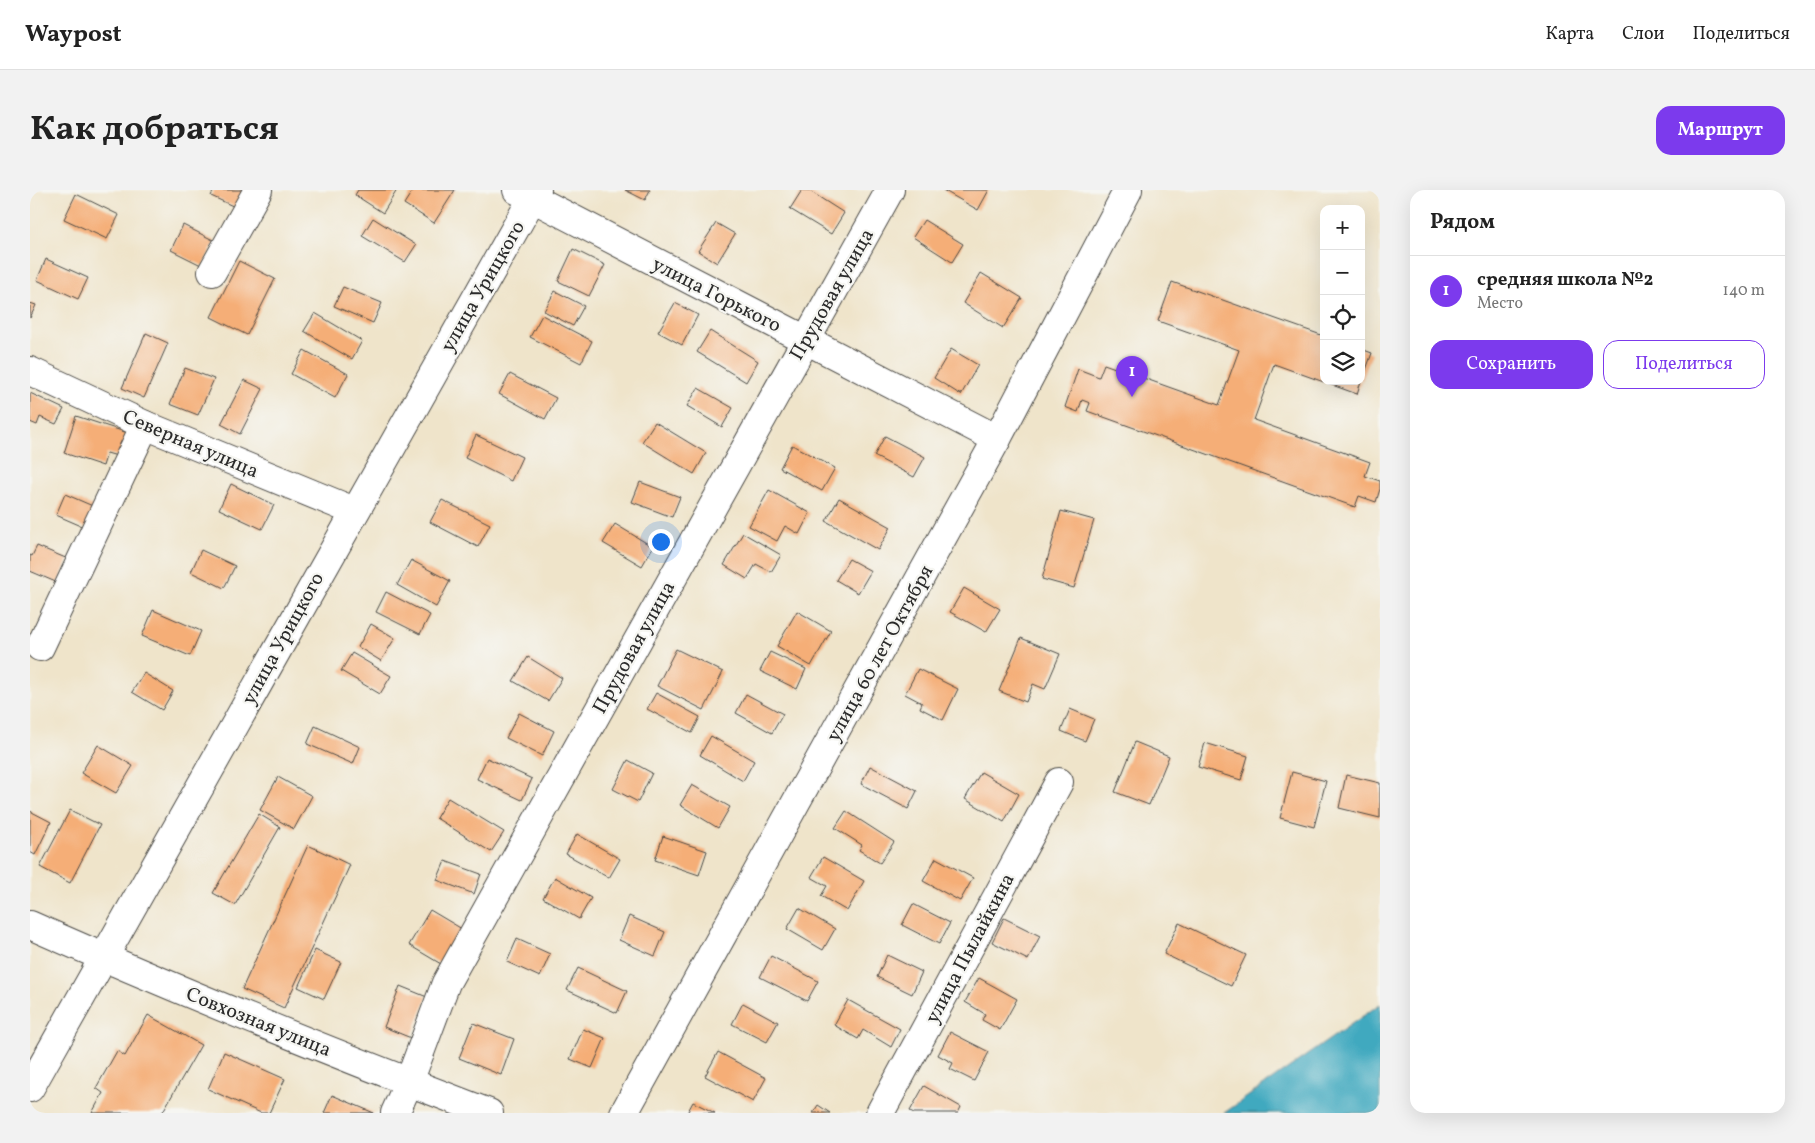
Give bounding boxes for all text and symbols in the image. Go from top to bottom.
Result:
text: Waypost [25,18,122,52]
text: Карта [1546,22,1594,47]
text: Слои [1622,22,1664,47]
text: Поделиться [1692,22,1790,47]
text: Как добраться [30,106,279,154]
button: Маршрут [1656,106,1785,155]
map controls [1320,205,1365,385]
button: + [1320,205,1365,250]
text: Рядом [1430,208,1495,237]
street label: улица Урицкого [435,216,533,358]
street label: Прудовая улица [784,224,882,366]
button: − [1320,250,1365,295]
street label: улица Горького [647,251,785,340]
text: средняя школа №2 [1477,267,1653,293]
text: 1 [1443,280,1449,302]
text: 140 m [1723,280,1765,302]
text: Место [1477,293,1523,315]
button: locate [1320,295,1365,340]
button: layers [1320,340,1365,385]
button: Сохранить [1430,340,1593,389]
button: Поделиться [1603,340,1765,389]
pin: 1 [1116,356,1148,397]
street label: Северная улица [118,404,263,486]
your location [648,529,674,555]
street label: улица 60 лет Октября [820,561,941,747]
street label: улица Урицкого [236,568,332,710]
street label: Прудовая улица [587,576,683,719]
street label: улица Пылайкина [919,869,1022,1029]
street label: Совхозная улица [181,981,335,1065]

